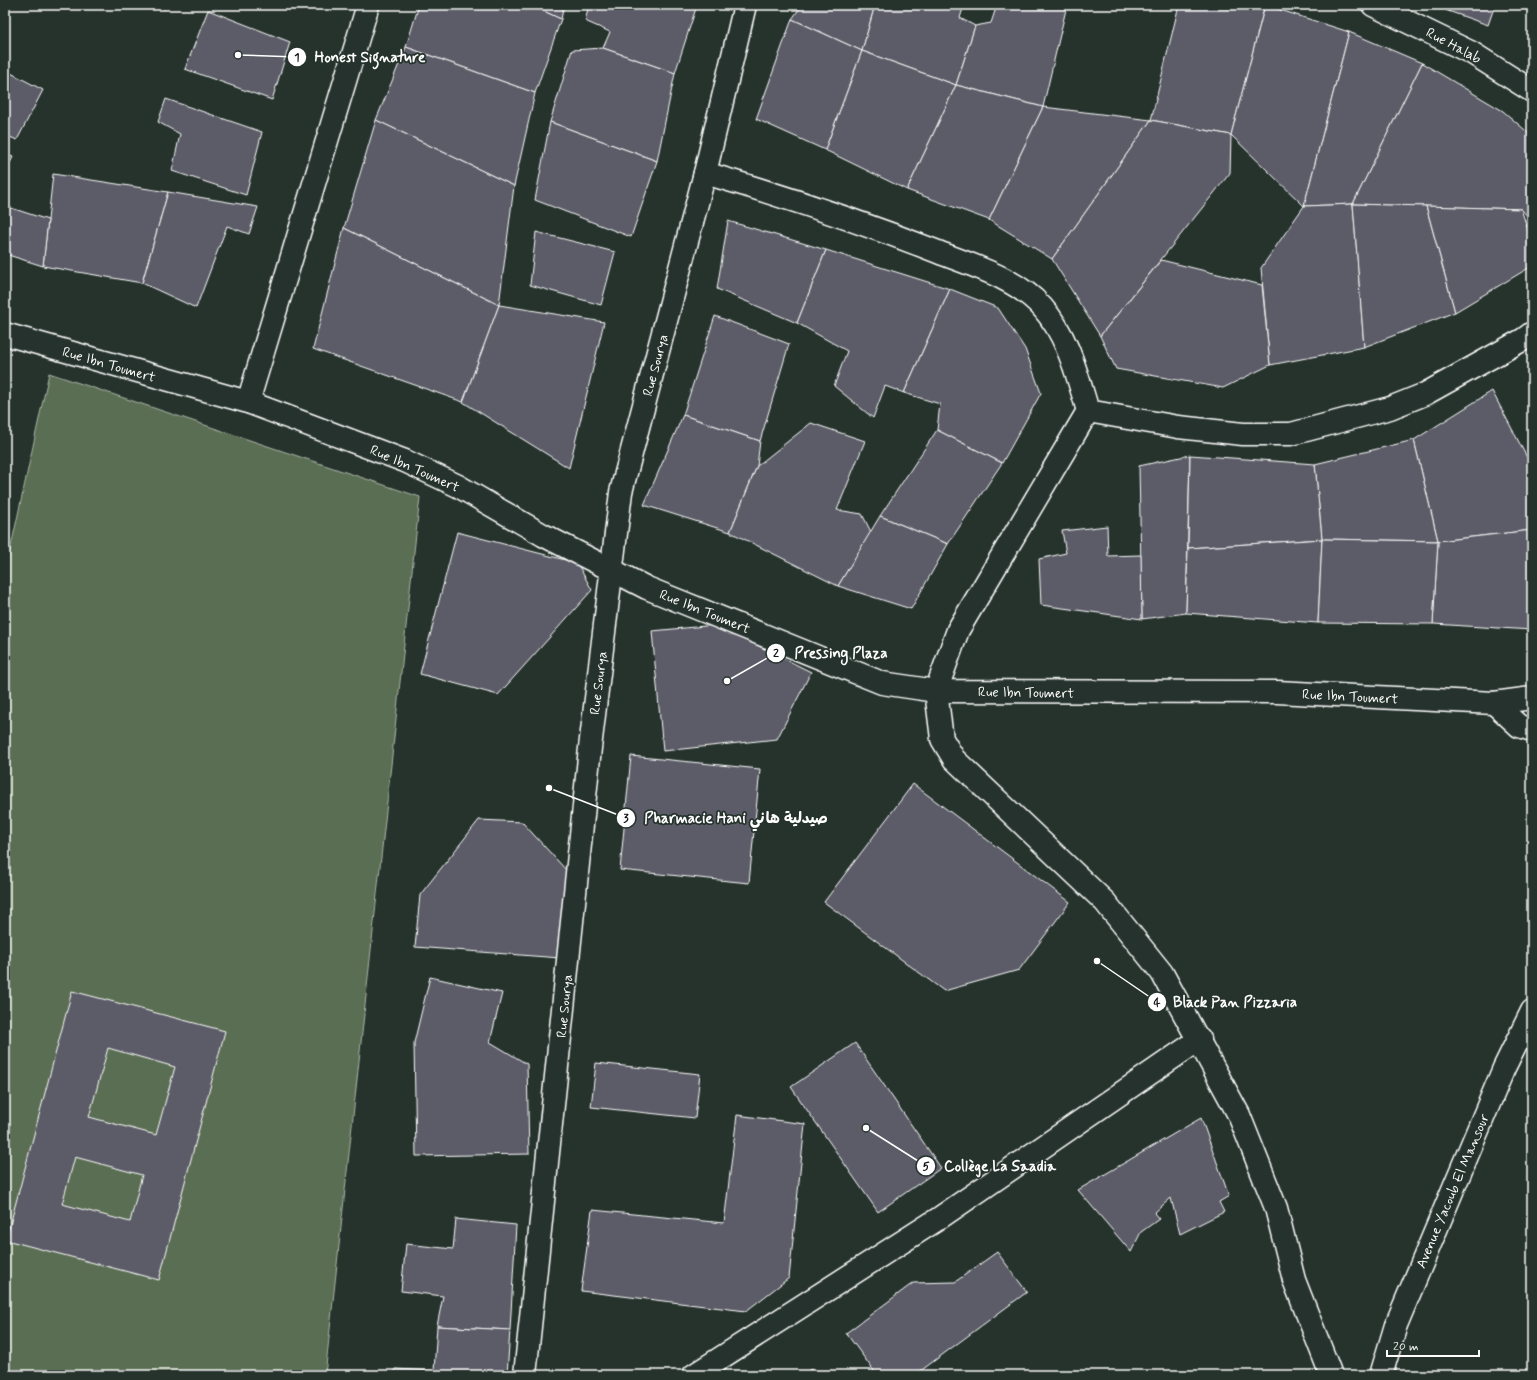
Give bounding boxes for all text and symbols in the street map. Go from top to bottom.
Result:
street label: Rue Halab [1423,24,1485,68]
callout: Honest Signature [287,43,434,70]
text: Honest Signature [315,48,426,70]
text: 1 [294,50,300,66]
street label: Rue Sourya [639,332,673,398]
street label: Rue Ibn Toumert [60,343,158,387]
street label: Rue Ibn Toumert [367,441,463,497]
street label: Rue Ibn Toumert [657,586,753,638]
callout: Pressing Plaza [766,639,895,666]
text: Pressing Plaza [794,644,888,666]
text: 2 [773,646,779,662]
street label: Rue Sourya [586,650,612,716]
street label: Rue Ibn Toumert [978,683,1075,703]
street label: Rue Ibn Toumert [1301,685,1399,709]
callout: Pharmacie Hani صيدلية هاني [616,805,837,832]
text: Pharmacie Hani صيدلية هاني [644,809,828,832]
text: 3 [623,811,629,827]
street label: Rue Sourya [553,973,577,1039]
callout: Black Pan Pizzaria [1147,989,1302,1016]
text: Black Pan Pizzaria [1173,993,1297,1013]
text: 4 [1154,995,1161,1011]
street label: Avenue Yacoub El Mansour [1412,1111,1494,1271]
callout: Collège La Saadia [916,1152,1064,1179]
text: Collège La Saadia [944,1157,1057,1178]
text: 5 [922,1159,930,1175]
scale bar [1387,1332,1479,1358]
text: 20 m [1393,1339,1419,1355]

